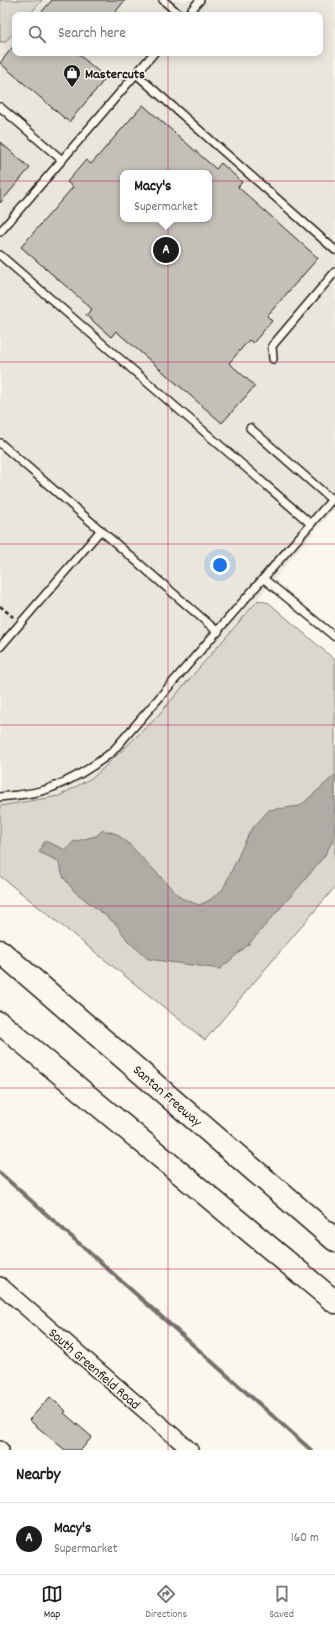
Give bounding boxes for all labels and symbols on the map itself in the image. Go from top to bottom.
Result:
shop icon: Mastercuts [62,63,82,88]
place label: Mastercuts [85,65,145,85]
pin: A [153,235,179,265]
your location [210,555,230,575]
street label: Santan Freeway [128,1061,206,1132]
street label: South Greenfield Road [43,1324,144,1415]

